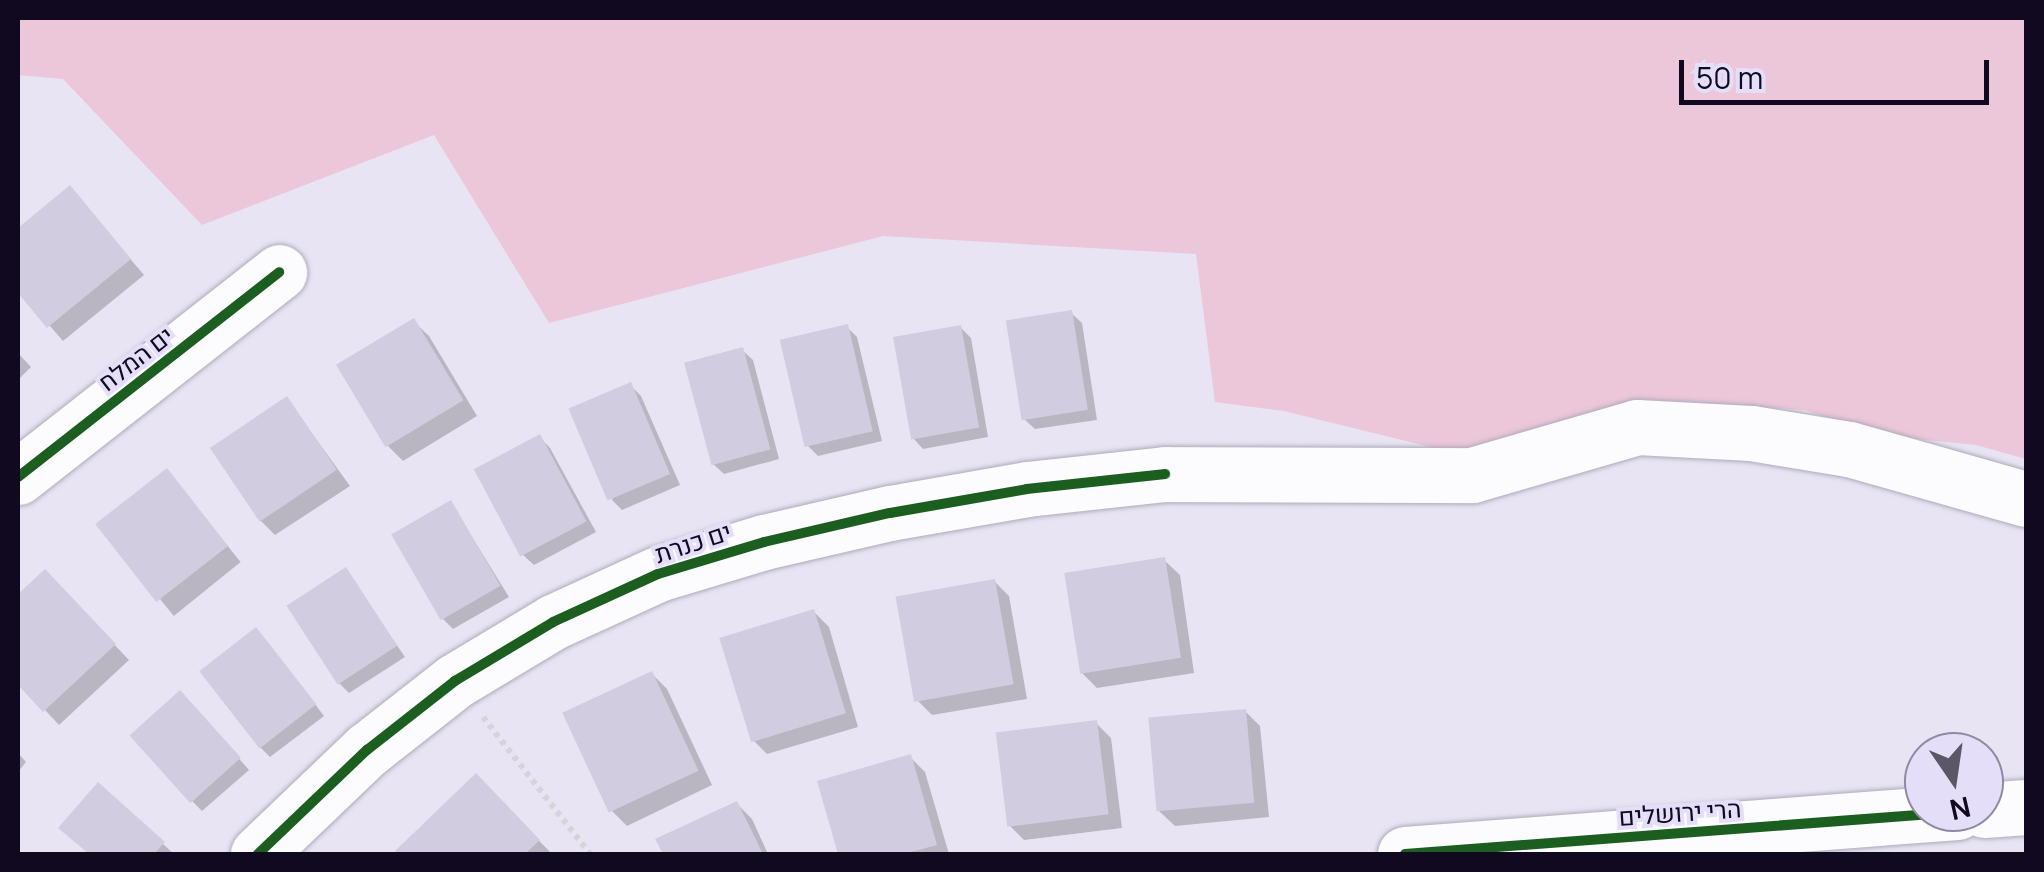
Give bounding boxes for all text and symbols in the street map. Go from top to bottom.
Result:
scale bar [1684,40,1994,102]
text: 50 m [1696,57,1763,98]
street label: ים המלח [92,320,180,398]
street label: ים כנרת [651,517,735,569]
north arrow [1904,732,2004,832]
text: N [1946,789,1974,830]
street label: הרי ירושלים [1618,794,1742,832]

